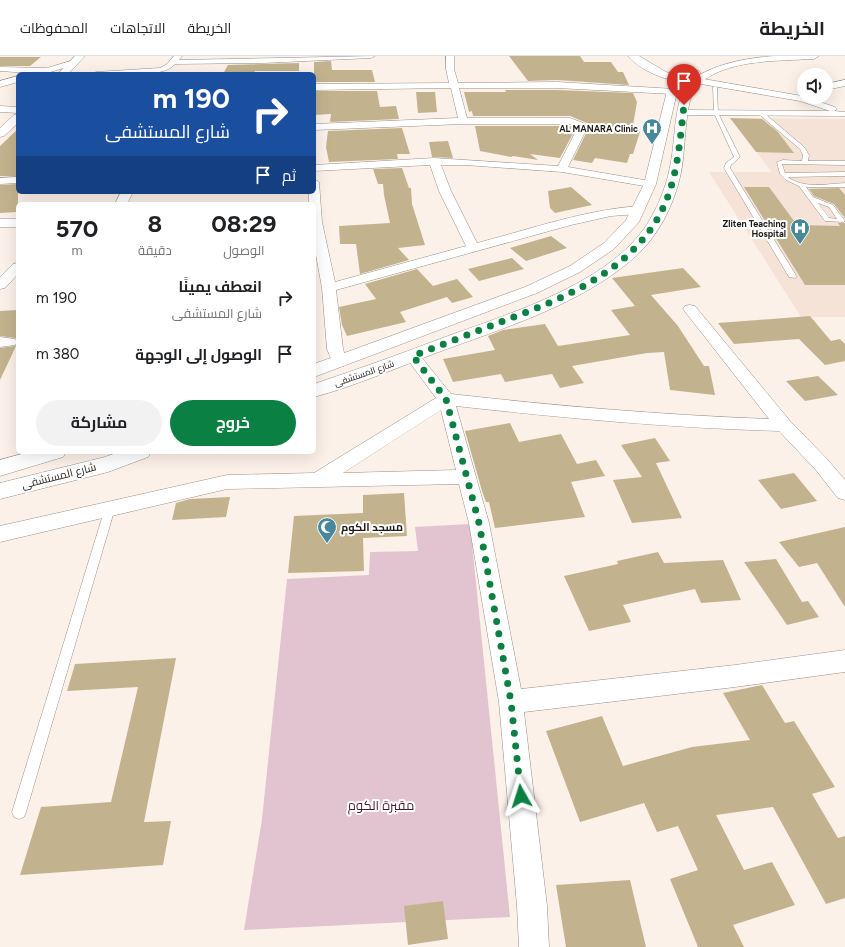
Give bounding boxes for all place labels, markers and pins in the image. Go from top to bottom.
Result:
pin [667,64,701,105]
hospital icon: AL MANARA Clinic [641,117,663,145]
place label: AL MANARA Clinic [559,123,638,134]
hospital icon: Zliten Teaching Hospital [789,217,811,245]
place label: Zliten Teaching Hospital [723,218,786,239]
mosque icon: مسجد الكوم [316,516,338,544]
place label: مسجد الكوم [341,521,403,535]

